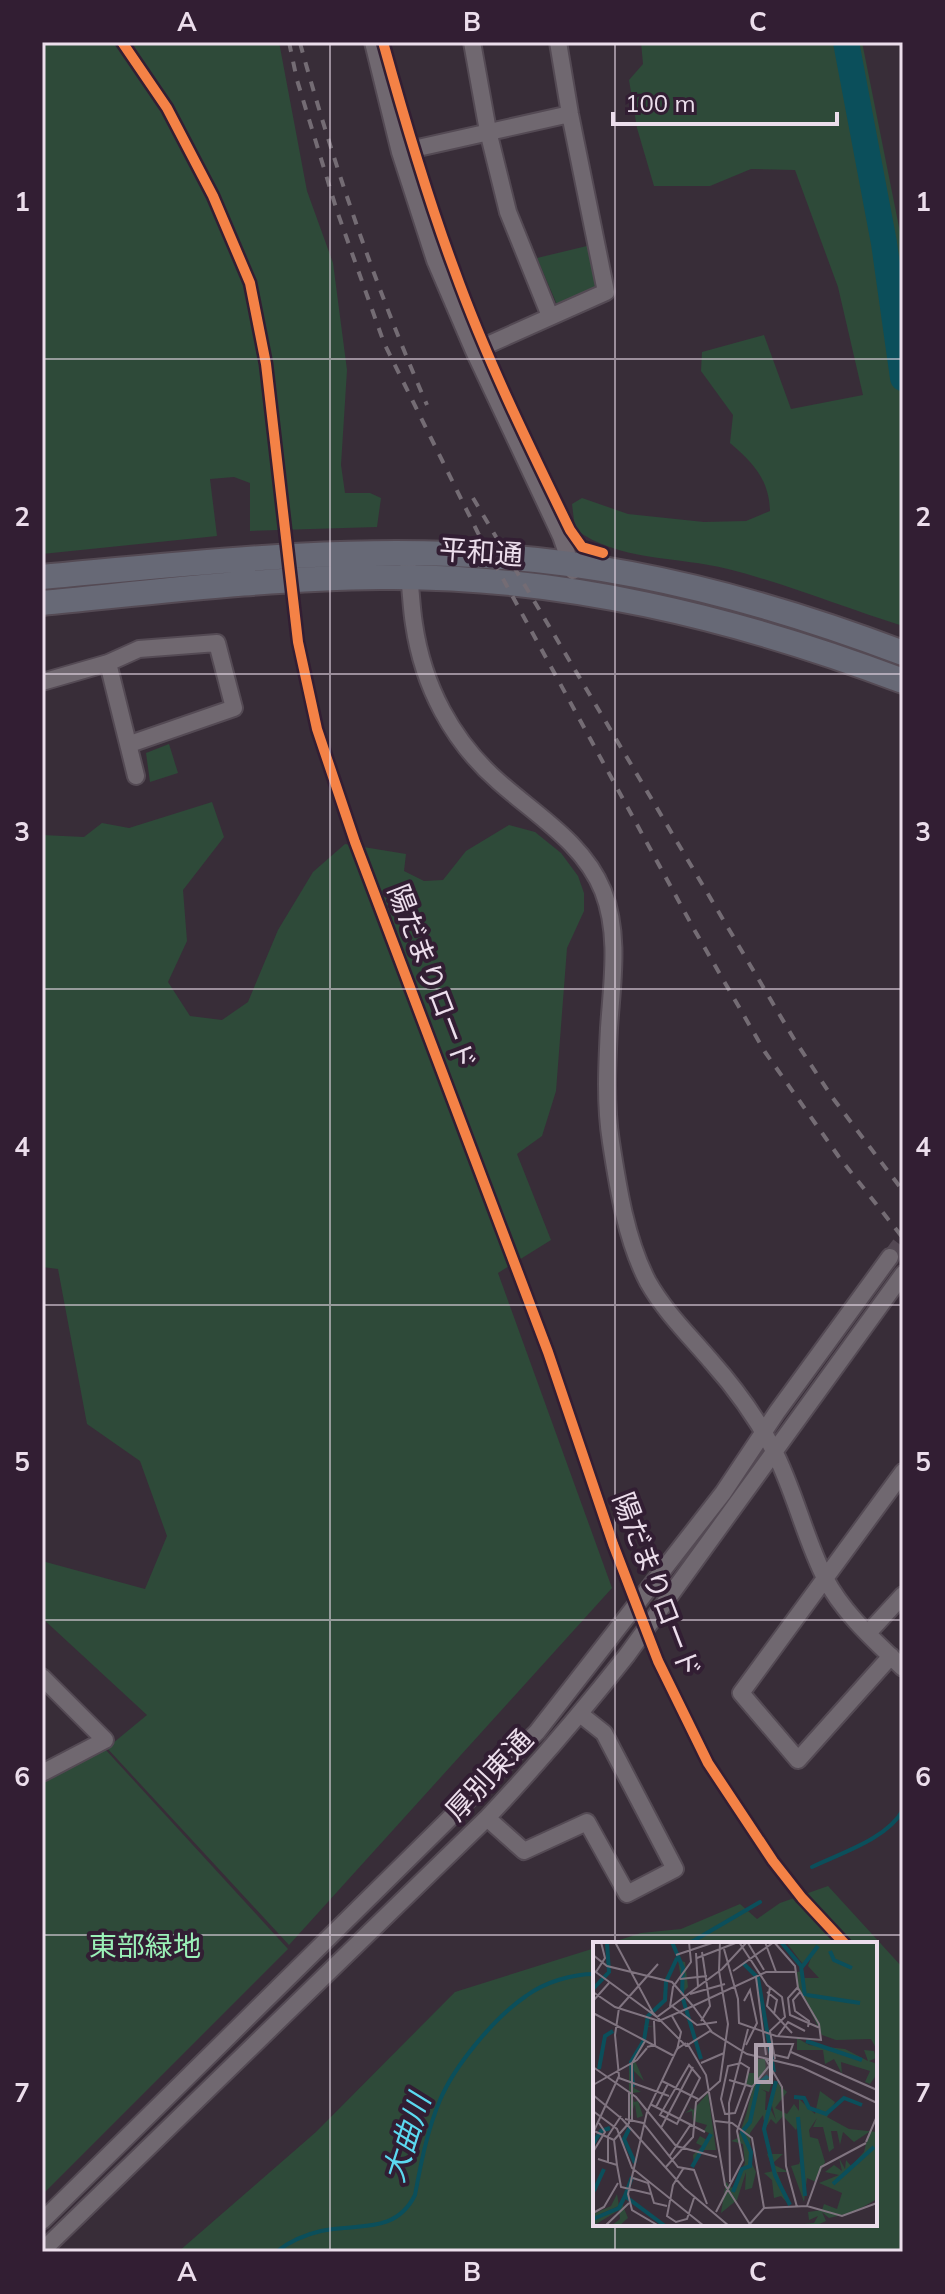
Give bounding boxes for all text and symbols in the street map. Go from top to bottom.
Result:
text: A [177,5,197,38]
text: B [463,5,481,38]
text: C [749,5,767,38]
scale bar [613,76,837,126]
text: 100 m [625,88,696,118]
text: 1 [14,185,30,218]
text: 1 [915,185,931,218]
text: 2 [14,500,30,533]
text: 2 [915,500,931,533]
street label: 平和通 [438,531,524,572]
text: 3 [14,815,30,848]
text: 3 [915,815,931,848]
street label: 陽だまりロード [381,879,484,1074]
text: 4 [14,1130,30,1163]
text: 4 [915,1130,931,1163]
text: 5 [14,1445,30,1478]
text: 5 [915,1445,931,1478]
street label: 陽だまりロード [606,1487,709,1682]
street label: 厚別東通 [438,1722,540,1828]
text: 6 [14,1760,30,1793]
text: 6 [915,1760,931,1793]
park label: 東部緑地 [89,1928,201,1963]
inset map [593,1942,877,2226]
text: 7 [14,2076,30,2109]
text: 7 [915,2076,931,2109]
water label: 大曲川 [374,2086,439,2186]
text: A [177,2255,197,2288]
text: B [463,2255,481,2288]
text: C [749,2255,767,2288]

